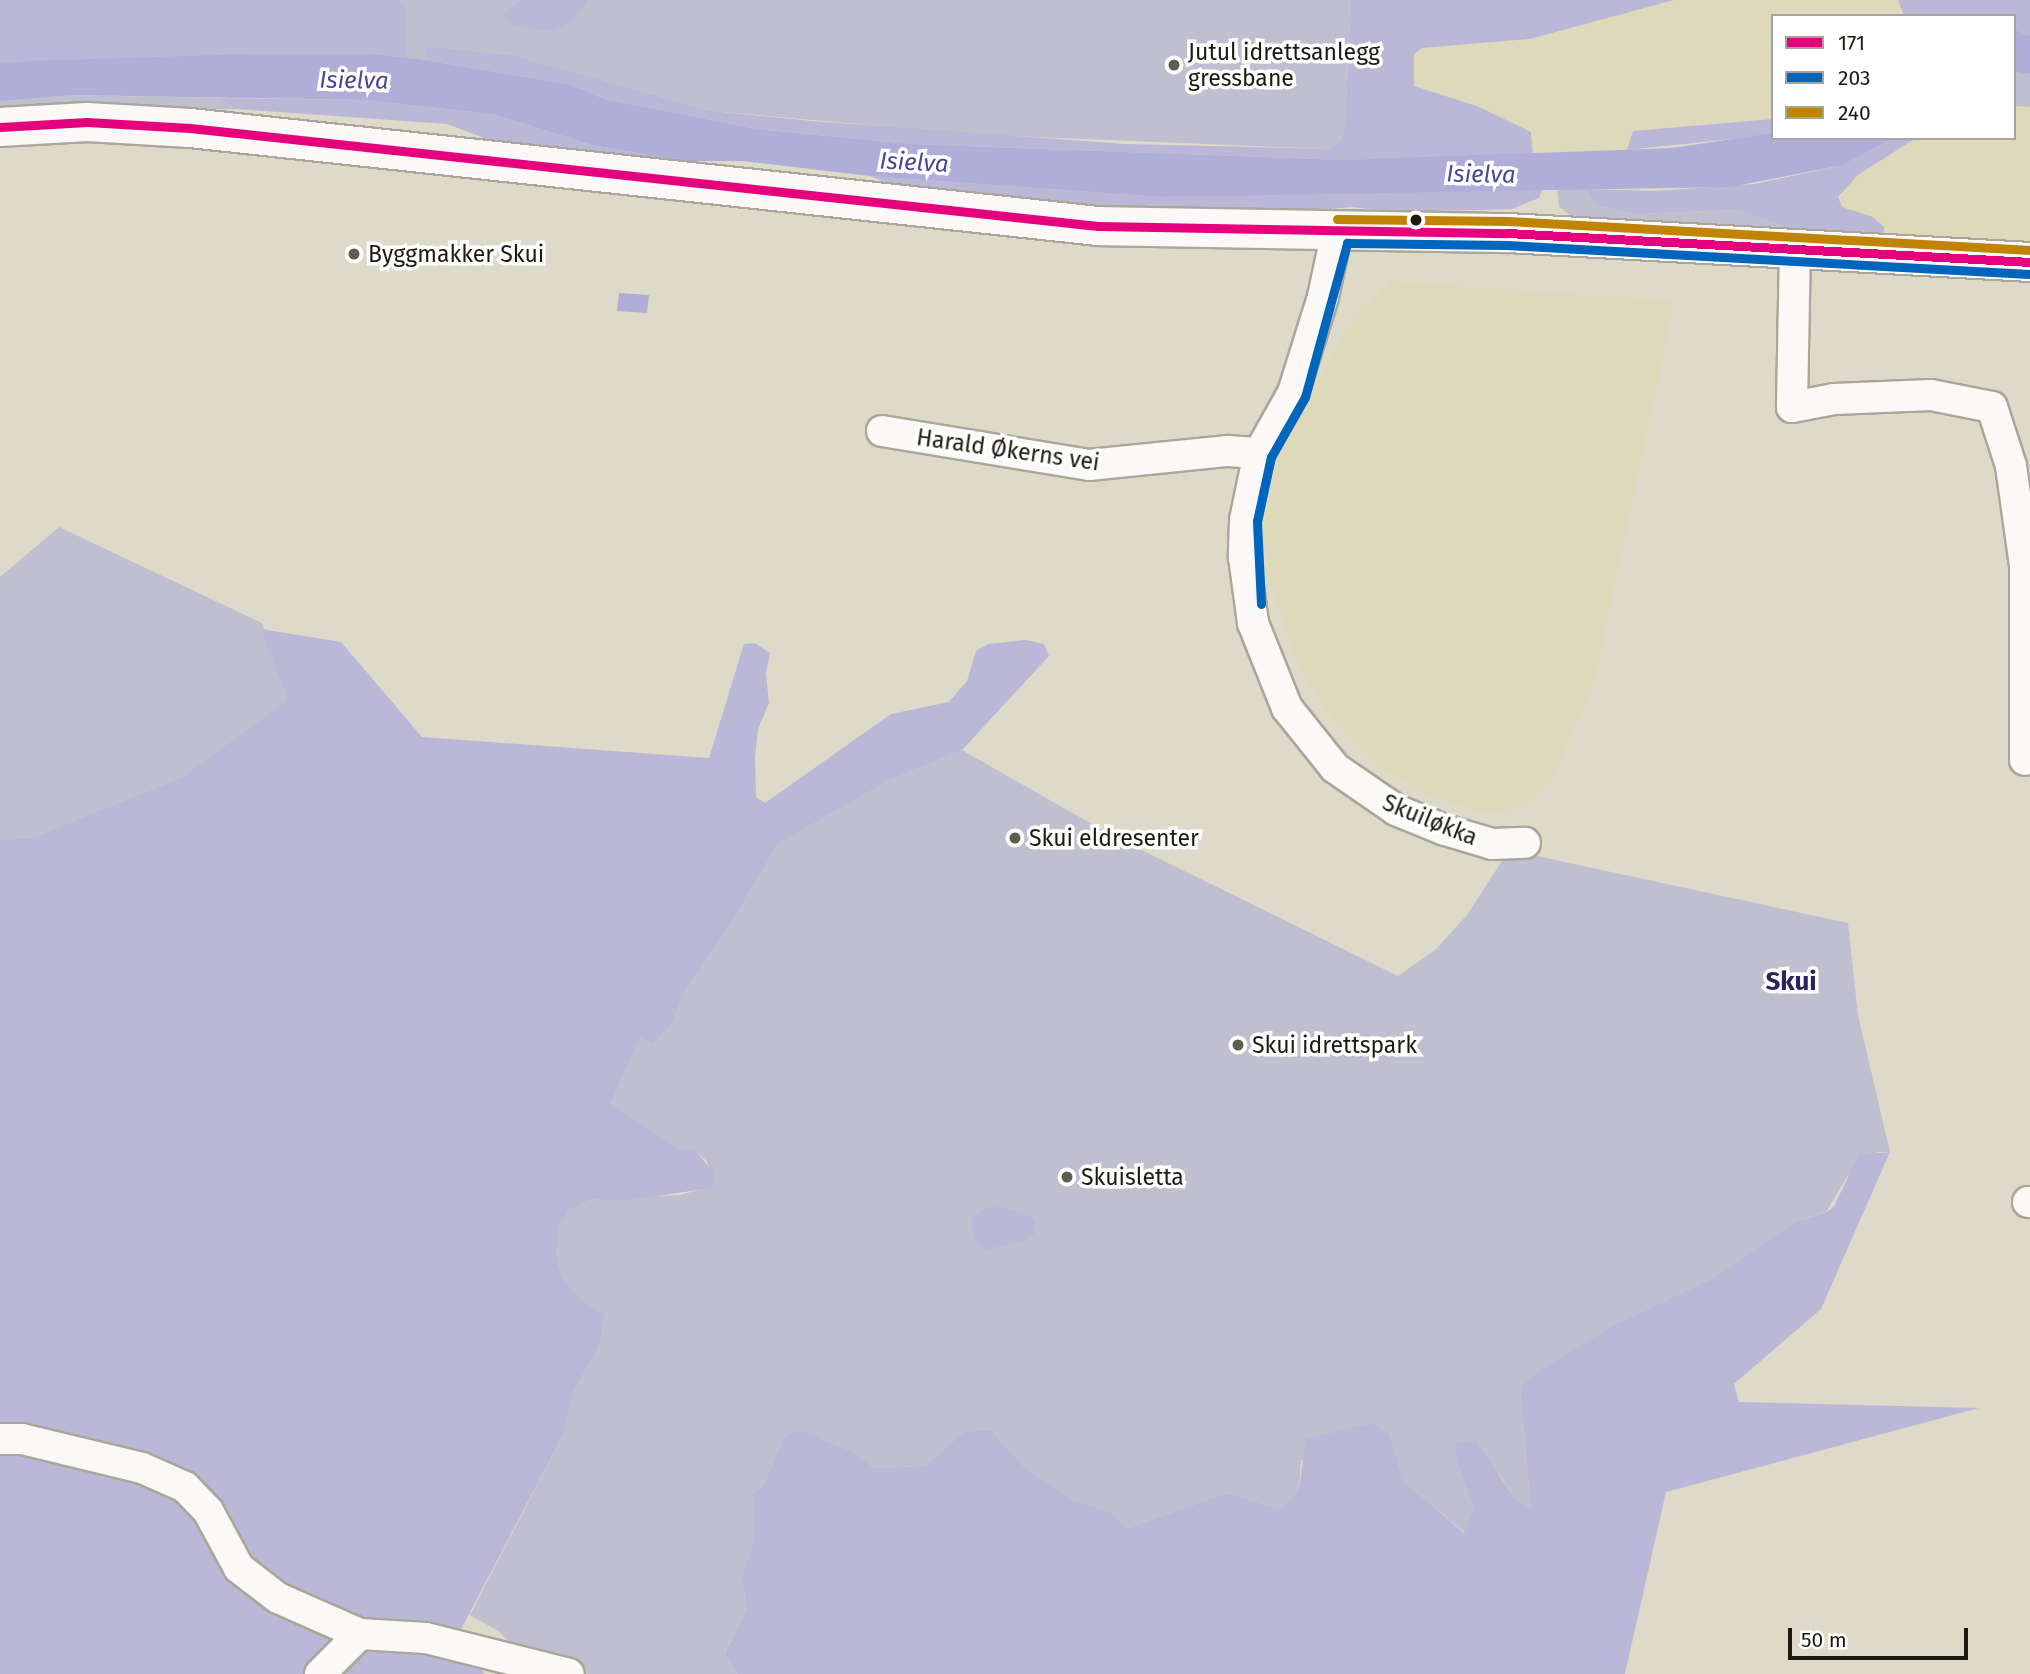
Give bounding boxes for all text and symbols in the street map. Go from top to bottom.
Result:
legend [1771,14,2016,140]
text: 171 [1838,30,1865,56]
place label: Jutul idrettsanlegg gressbane [1188,38,1380,92]
marker: Jutul idrettsanlegg gressbane [1166,57,1182,73]
text: 203 [1838,65,1870,91]
water label: Isielva [319,66,389,96]
text: 240 [1838,100,1871,126]
water label: Isielva [879,147,949,179]
water label: Isielva [1446,160,1516,190]
unlabelled marker [1409,213,1423,227]
place label: Byggmakker Skui [368,240,544,268]
marker: Byggmakker Skui [346,246,362,262]
street label: Harald Økerns vei [915,423,1101,477]
street label: Skuiløkka [1379,789,1481,851]
place label: Skui eldresenter [1029,824,1199,852]
marker: Skui eldresenter [1007,830,1023,846]
district label: Skui [1765,966,1817,998]
place label: Skui idrettspark [1252,1031,1417,1059]
marker: Skui idrettspark [1230,1037,1246,1053]
place label: Skuisletta [1081,1163,1184,1191]
marker: Skuisletta [1059,1169,1075,1185]
scale bar [1792,1614,1972,1658]
text: 50 m [1801,1627,1847,1653]

